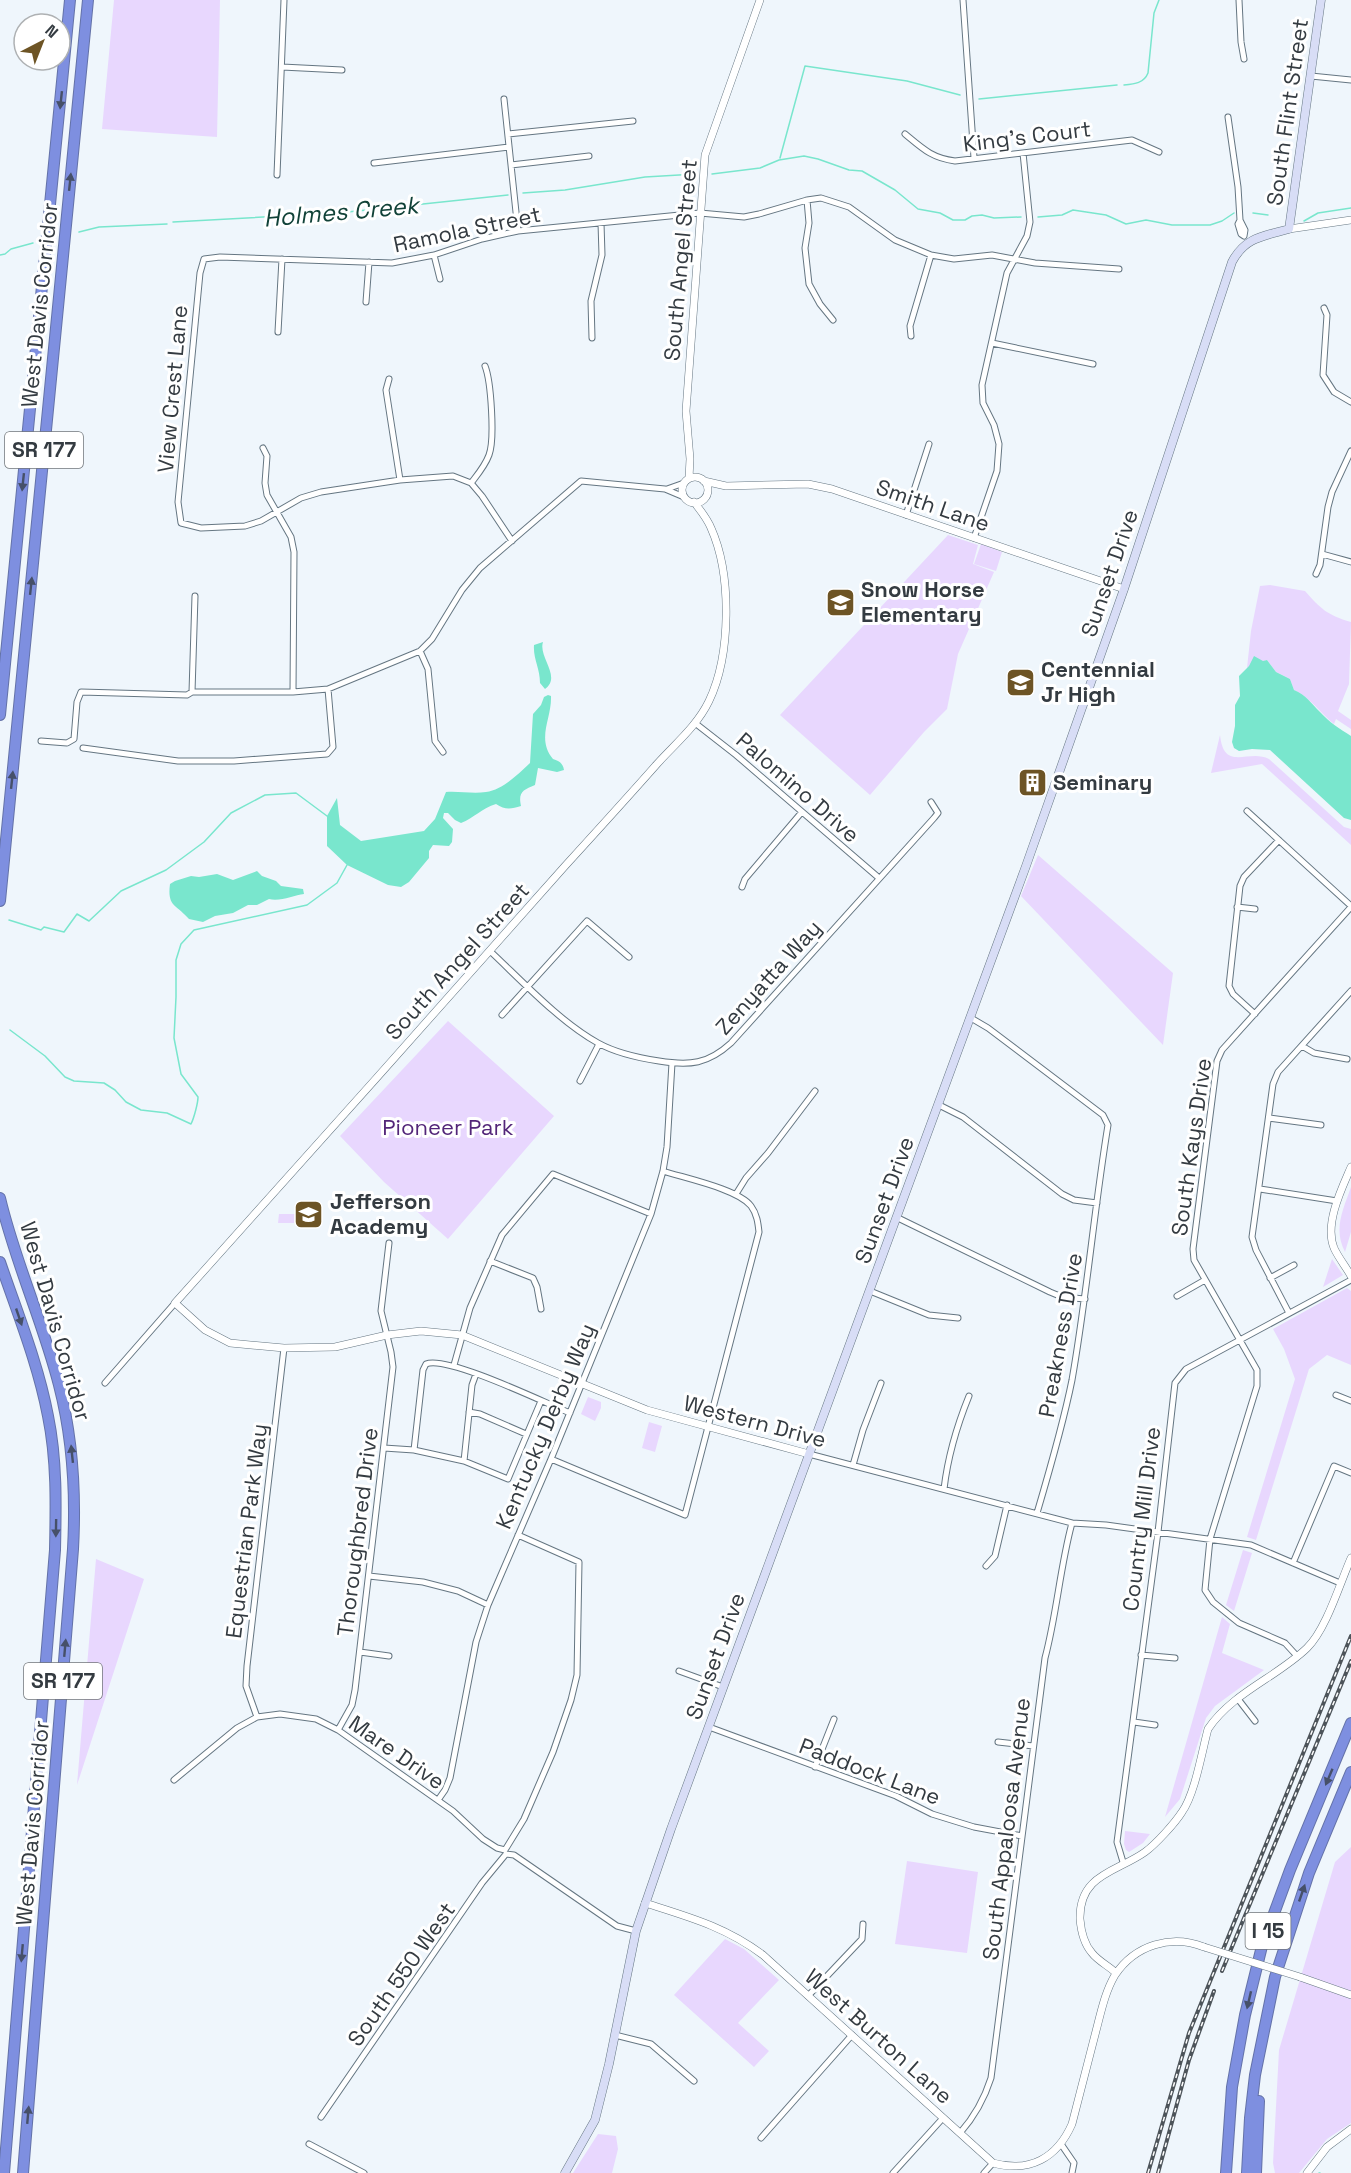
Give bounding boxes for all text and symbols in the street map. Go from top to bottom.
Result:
north arrow [12,12,72,72]
street label: South Flint Street [1260,17,1314,207]
text: N [41,20,63,43]
one-way arrow [56,91,66,110]
street label: King's Court [961,114,1093,158]
street label: South Angel Street [657,158,703,362]
one-way arrow [65,173,75,192]
water label: Holmes Creek [262,189,423,234]
street label: Ramola Street [391,200,543,258]
street label: West Davis Corridor [14,201,64,409]
street label: View Crest Lane [151,304,193,474]
road number: SR 177 [5,432,83,468]
one-way arrow [18,473,28,492]
street label: Smith Lane [873,473,993,537]
street label: Sunset Drive [1074,506,1144,640]
place label: Snow Horse Elementary [861,575,985,628]
one-way arrow [26,576,36,595]
school or university icon: Snow Horse Elementary [824,586,856,618]
place label: Centennial Jr High [1041,655,1155,708]
school or university icon: Centennial Jr High [1004,666,1036,698]
street label: Palomino Drive [731,726,865,848]
building icon: Seminary [1016,766,1048,798]
place label: Seminary [1053,768,1152,796]
one-way arrow [7,770,17,789]
street label: South Angel Street [379,876,535,1046]
street label: Zenyatta Way [709,914,827,1040]
street label: South Kays Drive [1165,1056,1217,1238]
park label: Pioneer Park [382,1113,514,1141]
street label: Sunset Drive [848,1133,920,1267]
place label: Jefferson Academy [330,1187,431,1240]
school or university icon: Jefferson Academy [293,1198,325,1230]
street label: West Davis Corridor [14,1218,98,1424]
street label: Preakness Drive [1032,1250,1088,1420]
one-way arrow [14,1308,24,1326]
street label: Kentucky Derby Way [489,1319,601,1533]
street label: Western Drive [681,1389,829,1453]
street label: Equestrian Park Way [219,1422,273,1640]
street label: Country Mill Drive [1116,1425,1166,1613]
street label: Thoroughbred Drive [330,1426,384,1638]
one-way arrow [67,1444,77,1463]
one-way arrow [51,1519,61,1538]
street label: Sunset Drive [679,1589,751,1723]
one-way arrow [61,1639,70,1658]
road number: SR 177 [24,1663,102,1699]
street label: South Appaloosa Avenue [976,1696,1036,1962]
street label: Mare Drive [344,1709,450,1795]
street label: West Davis Corridor [9,1719,55,1927]
street label: Paddock Lane [795,1731,945,1811]
one-way arrow [1324,1768,1333,1786]
one-way arrow [1297,1884,1307,1902]
street label: South 550 West [341,1897,461,2051]
road number: I 15 [1246,1913,1290,1949]
one-way arrow [17,1943,27,1962]
street label: West Burton Lane [799,1962,959,2110]
one-way arrow [1244,1990,1253,2009]
one-way arrow [23,2105,32,2124]

